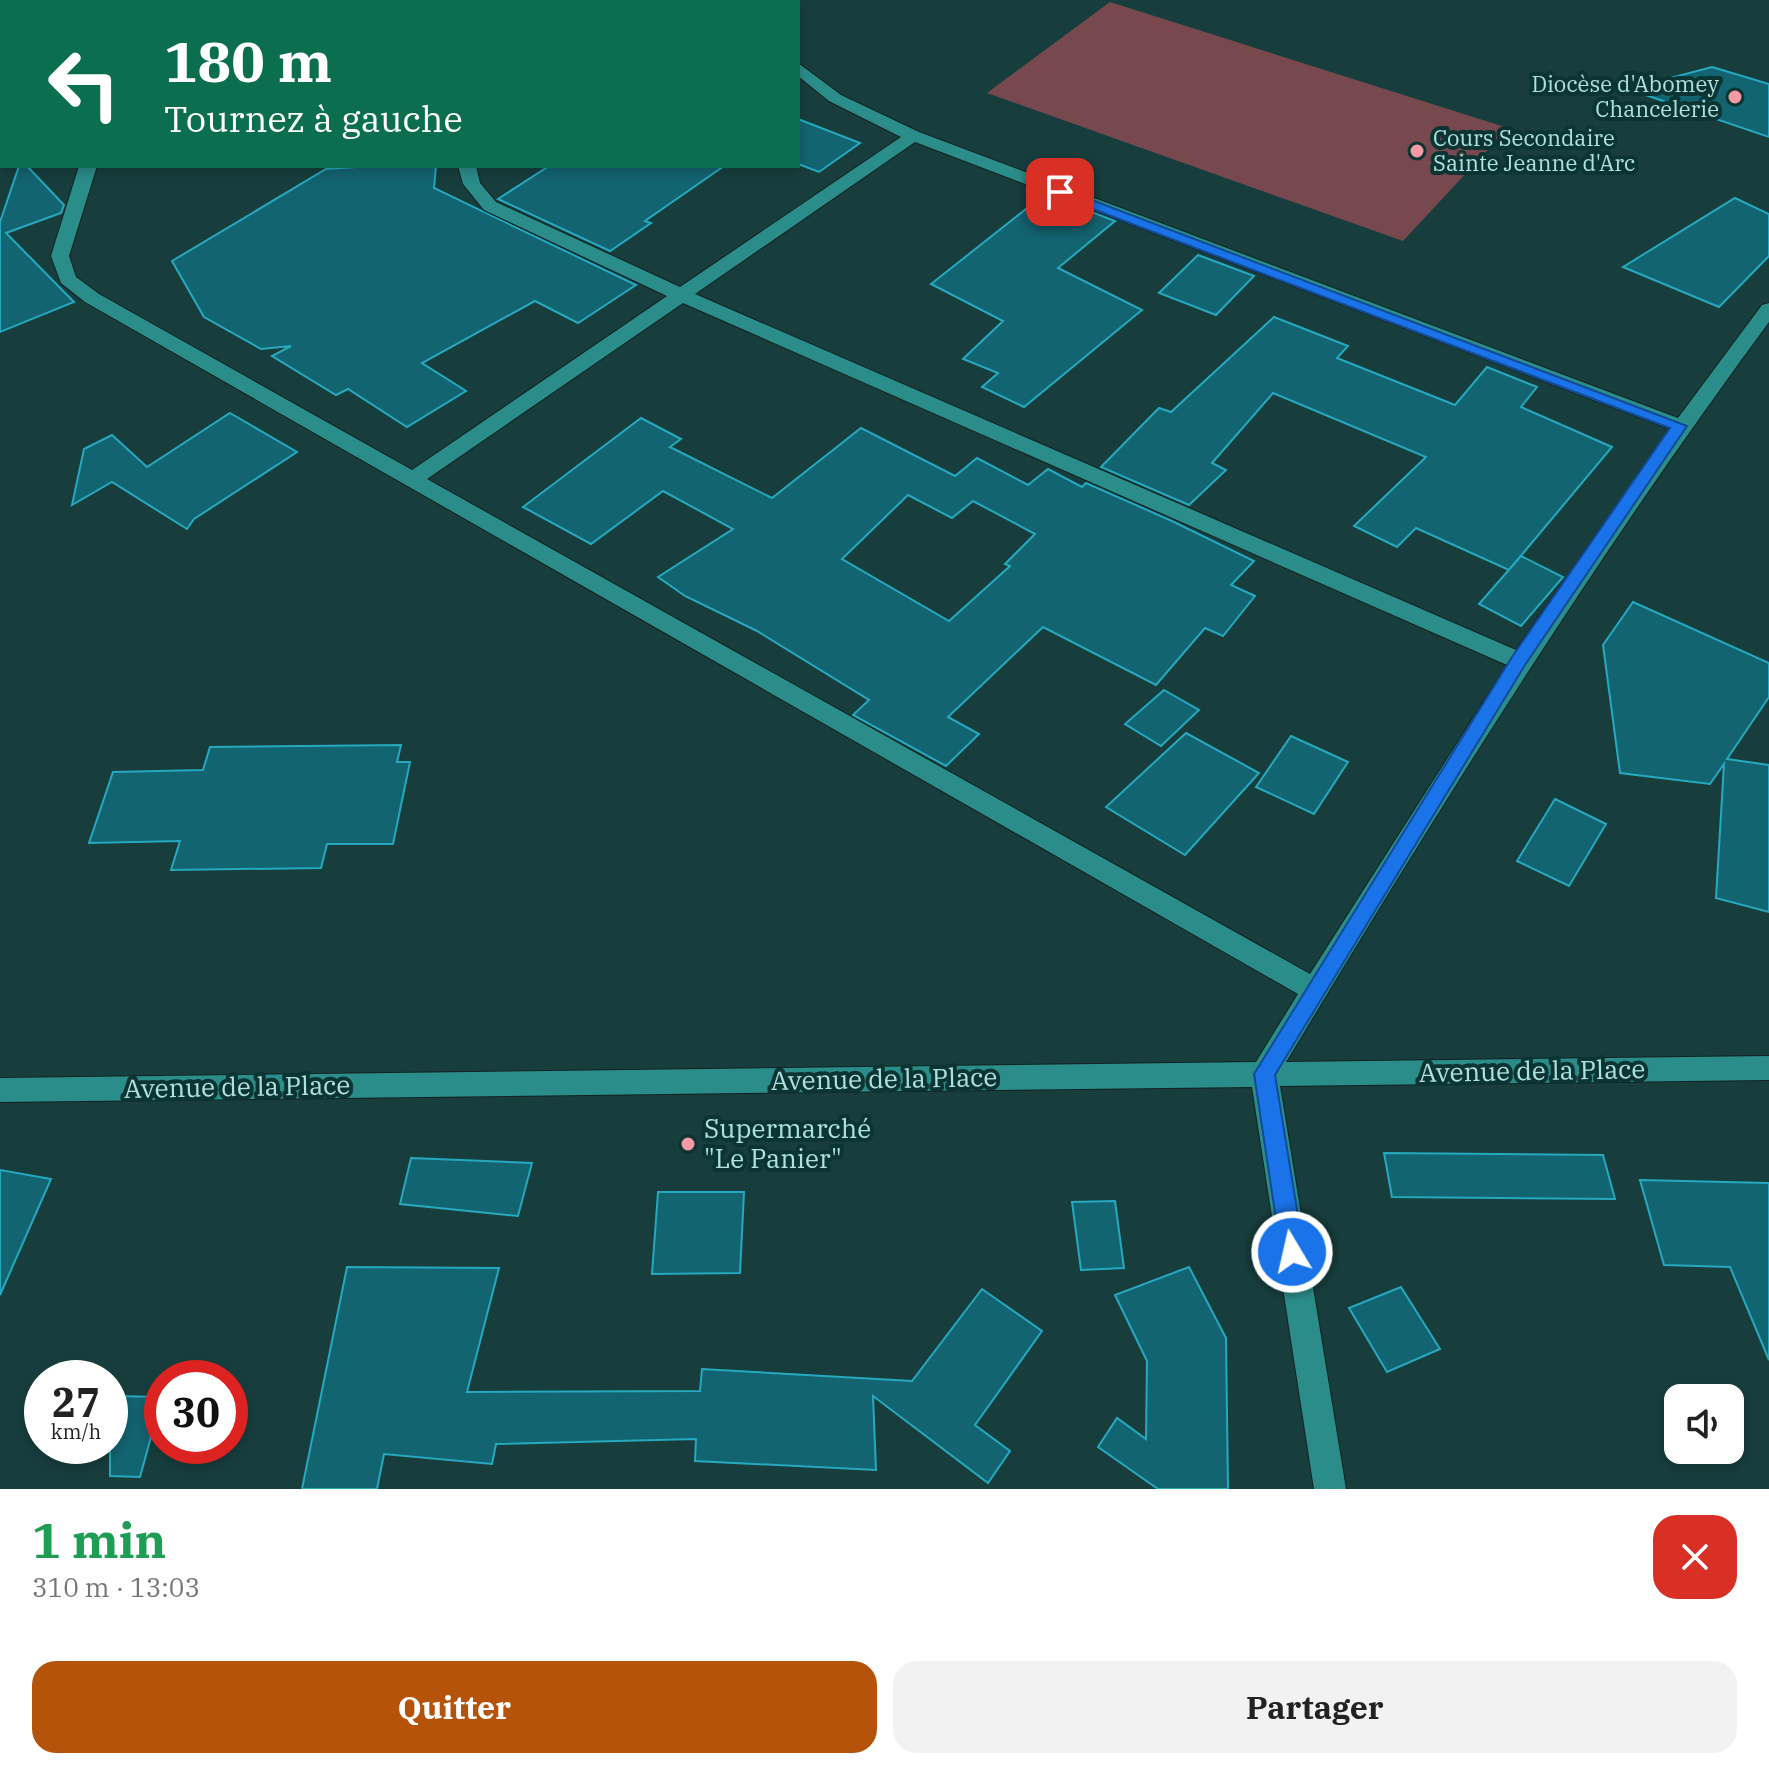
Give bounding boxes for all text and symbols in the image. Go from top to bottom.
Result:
text: 180 m [164,25,332,97]
icon: left [32,32,136,136]
place label: Diocèse d'Abomey Chancelerie [1531,69,1719,123]
marker: Diocèse d'Abomey Chancelerie [1726,88,1744,106]
text: Tournez à gauche [164,95,463,142]
place label: Cours Secondaire Sainte Jeanne d'Arc [1433,123,1635,177]
marker: Cours Secondaire Sainte Jeanne d'Arc [1408,142,1426,160]
pin [1026,158,1094,226]
icon: arrive [1038,170,1082,214]
street label: Avenue de la Place [1418,1051,1646,1089]
street label: Avenue de la Place [770,1059,998,1097]
street label: Avenue de la Place [123,1067,351,1105]
place label: Supermarché "Le Panier" [704,1111,871,1175]
marker: Supermarché "Le Panier" [679,1135,697,1153]
position arrow [1250,1210,1334,1294]
speed limit sign: 30 [144,1360,248,1464]
text: 27 [52,1376,100,1428]
map controls [1664,1384,1744,1464]
button: sound [1664,1384,1744,1464]
text: km/h [51,1418,101,1445]
text: 1 min [32,1509,166,1571]
button: close [1653,1515,1737,1599]
text: 310 m · 13:03 [32,1570,200,1604]
button: Quitter [32,1661,877,1753]
button: Partager [893,1661,1737,1753]

